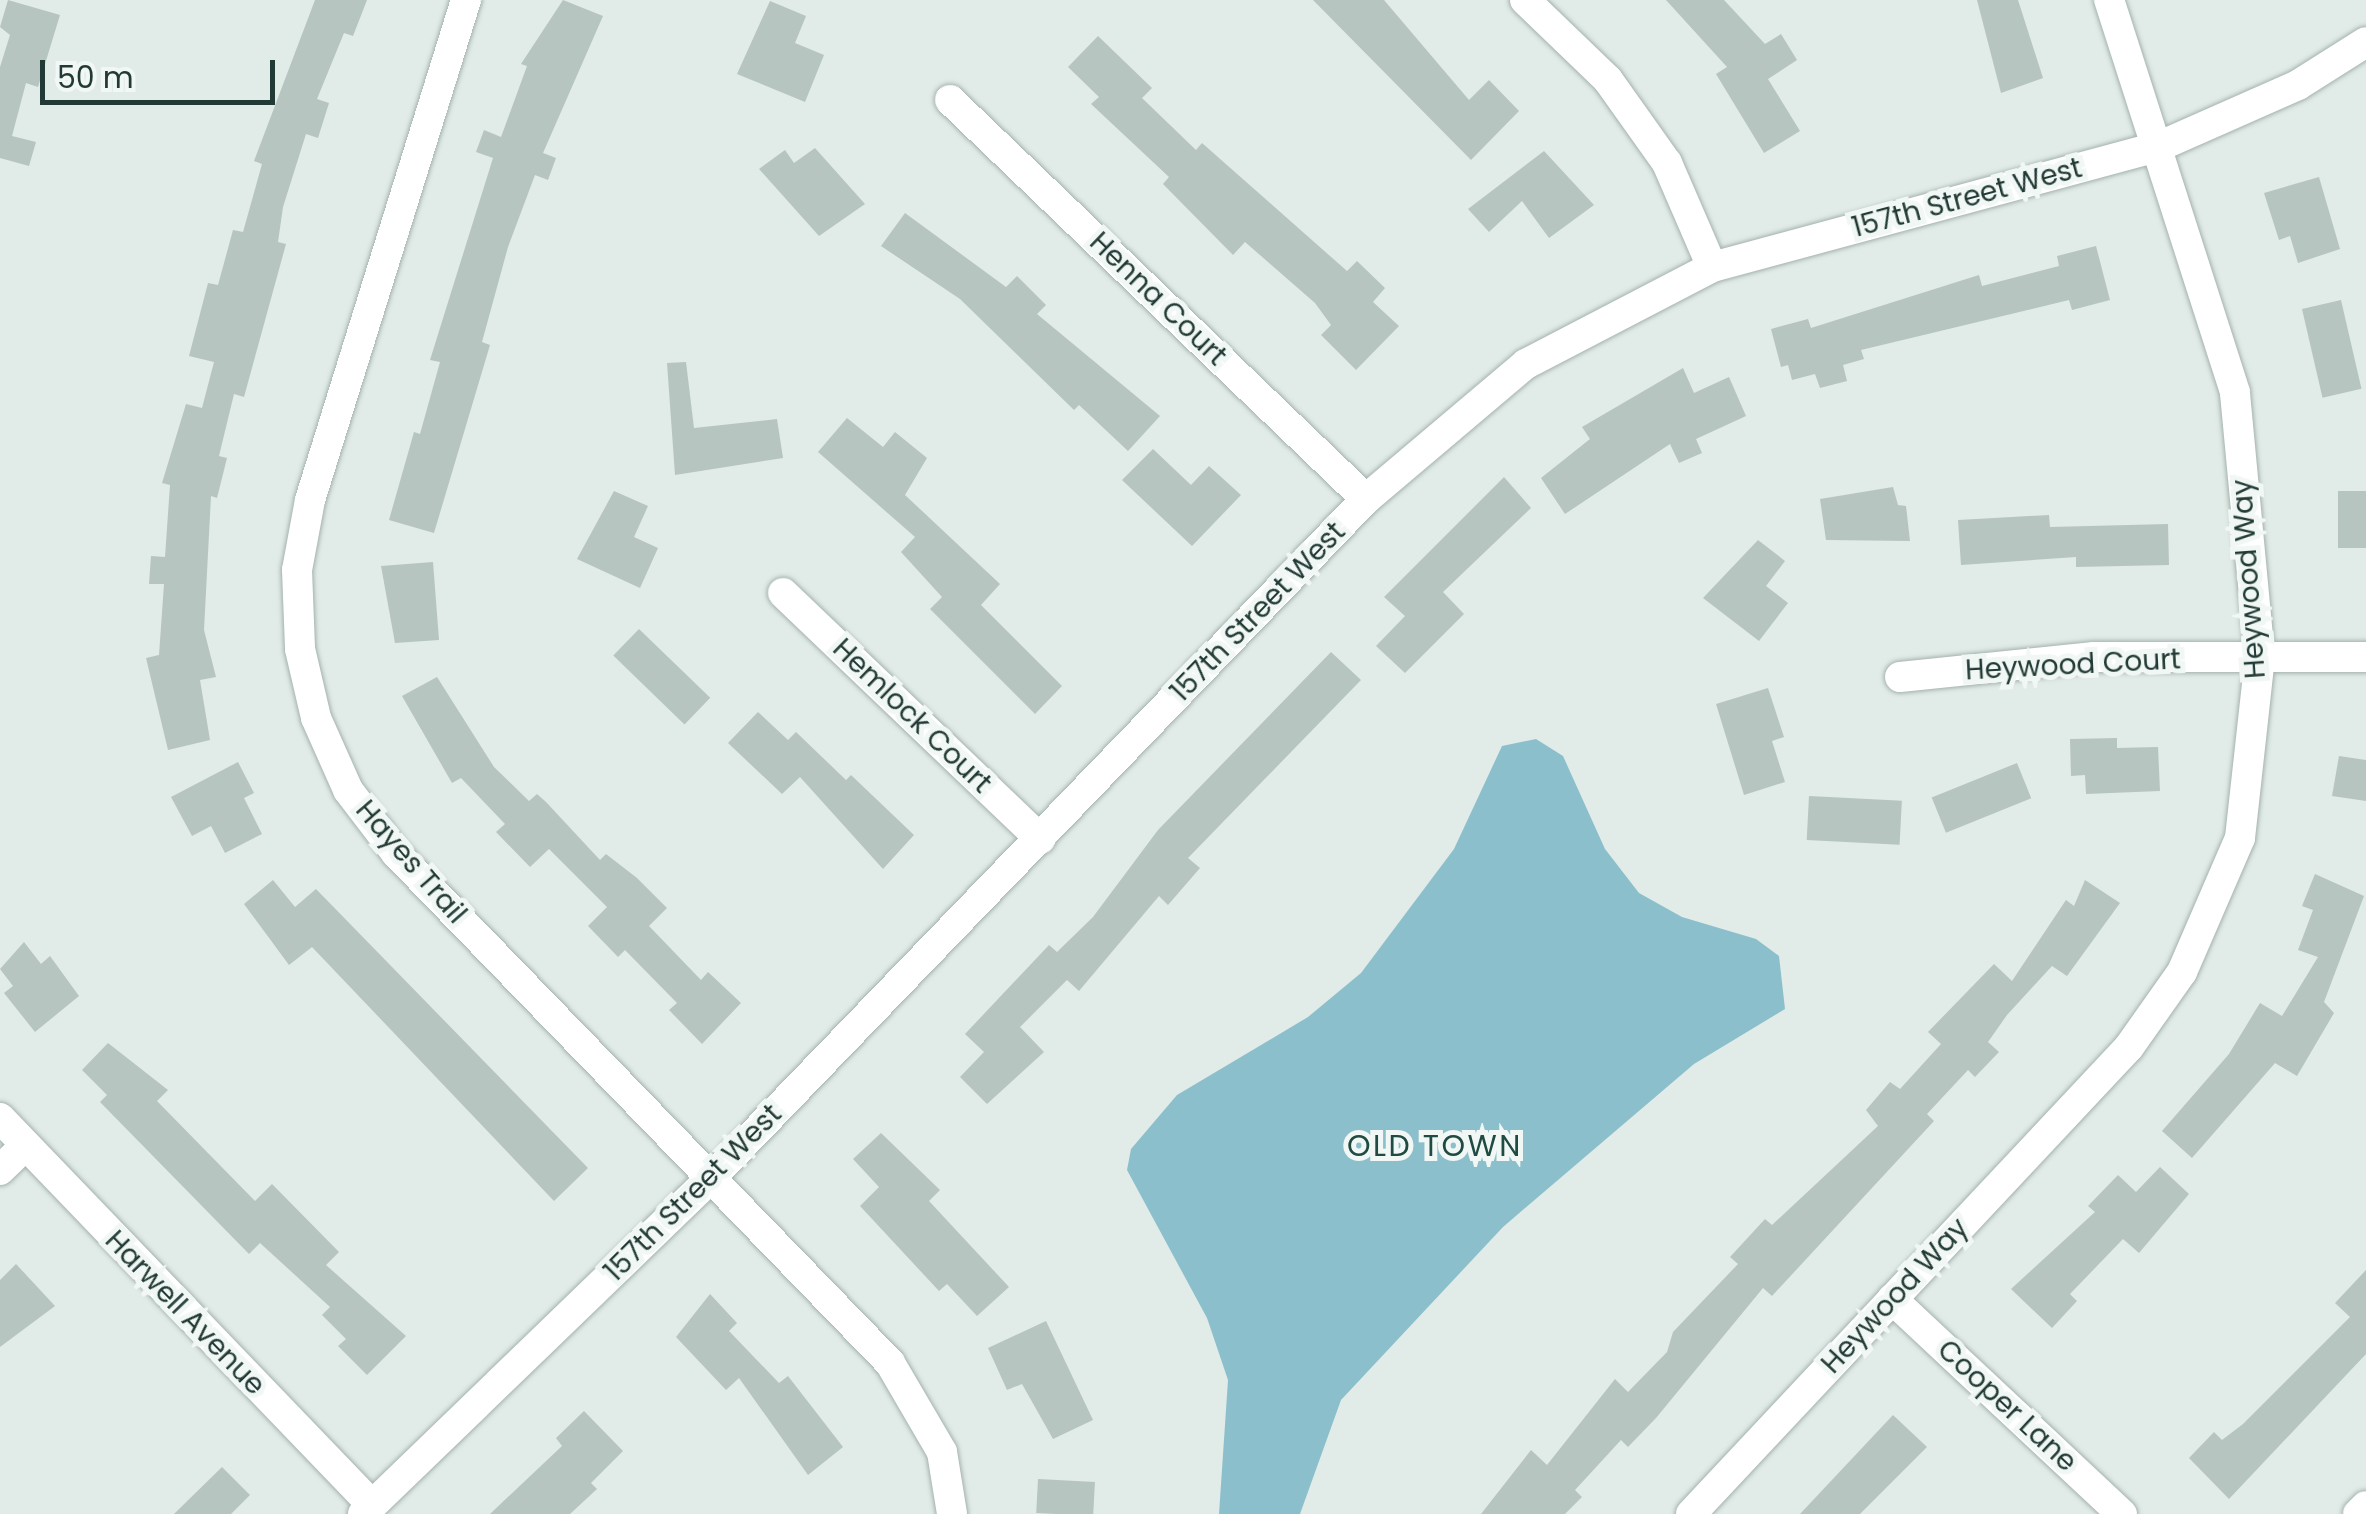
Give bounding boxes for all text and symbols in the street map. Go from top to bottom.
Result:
scale bar [45,40,280,102]
text: 50 m [57,56,134,99]
street label: 157th Street West [1848,151,2086,245]
street label: Henna Court [1083,225,1233,373]
street label: Heywood Way [2225,478,2273,680]
street label: 157th Street West [1164,515,1352,709]
street label: Hemlock Court [826,632,998,800]
street label: Heywood Court [1964,643,2182,687]
street label: Hayes Trail [349,794,473,930]
street label: 157th Street West [598,1098,788,1288]
district label: OLD TOWN [1347,1128,1523,1164]
street label: Heywood Way [1815,1212,1975,1380]
street label: Harwell Avenue [98,1224,272,1402]
street label: Cooper Lane [1930,1333,2084,1479]

